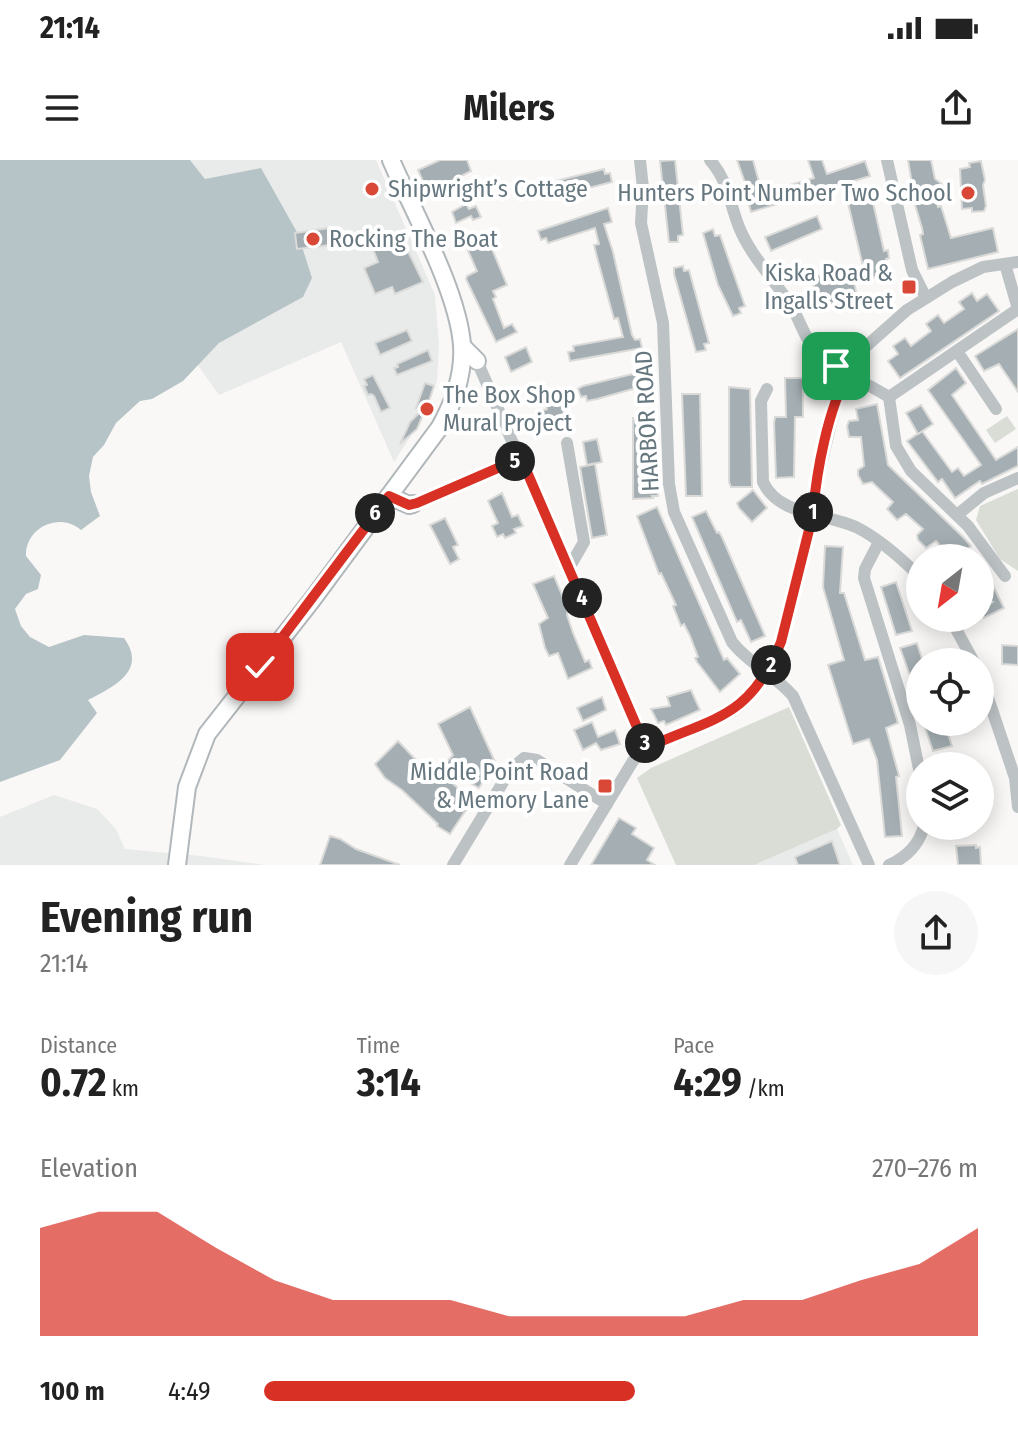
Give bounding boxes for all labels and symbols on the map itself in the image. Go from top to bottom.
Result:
place label: Shipwright’s Cottage [388,175,588,203]
place label: Hunters Point Number Two School [617,179,952,207]
marker: Shipwright’s Cottage [363,180,381,198]
marker: Hunters Point Number Two School [959,184,977,202]
place label: Rocking The Boat [329,225,498,253]
marker: Rocking The Boat [304,230,322,248]
place label: Kiska Road & Ingalls Street [764,259,893,315]
marker: Kiska Road & Ingalls Street [900,278,918,296]
pin [802,332,870,400]
street label: HARBOR ROAD [629,350,665,492]
place label: The Box Shop Mural Project [443,381,576,437]
marker: The Box Shop Mural Project [418,400,436,418]
pin: 5 [495,441,535,481]
pin: 1 [793,492,833,532]
pin: 6 [355,493,395,533]
north arrow [906,544,994,632]
pin: 4 [562,578,602,618]
pin [226,633,294,701]
pin: 2 [751,645,791,685]
pin: 3 [625,723,665,763]
place label: Middle Point Road & Memory Lane [410,758,589,814]
marker: Middle Point Road & Memory Lane [596,777,614,795]

